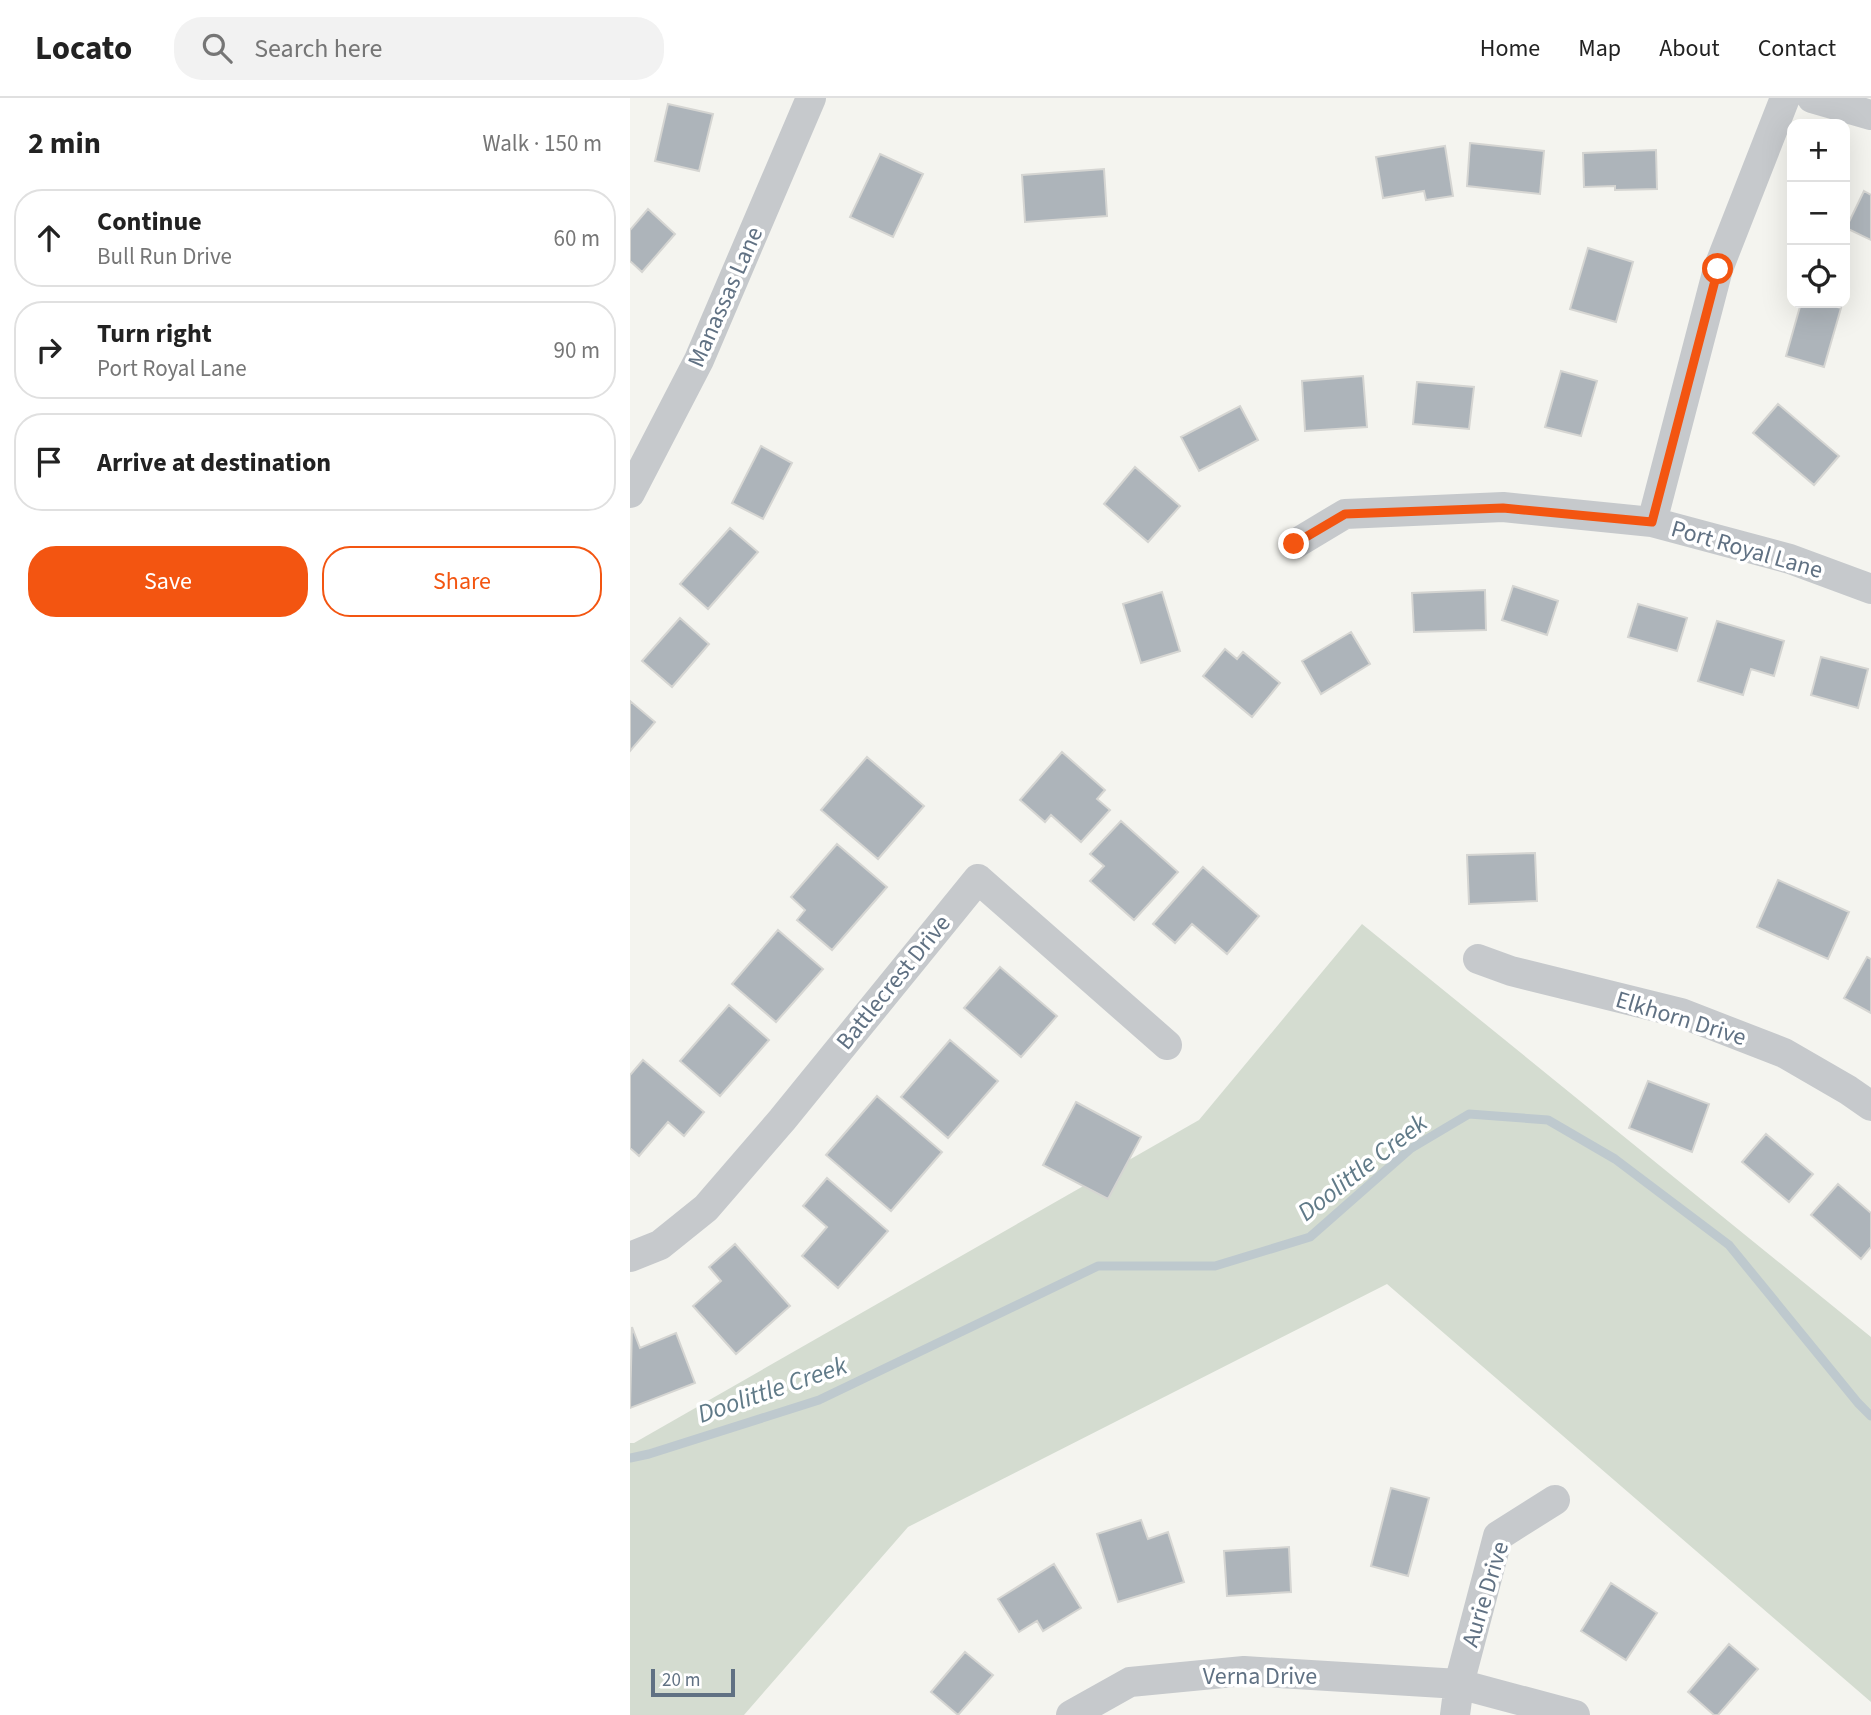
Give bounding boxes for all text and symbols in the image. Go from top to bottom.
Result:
search box [174,17,664,80]
text: Locato [35,25,132,72]
icon: search [198,29,236,67]
text: Search here [254,30,382,67]
text: Home [1480,31,1540,66]
text: Map [1578,31,1621,66]
text: About [1659,31,1720,66]
text: Contact [1758,31,1836,66]
map controls [1787,119,1850,308]
button: + [1787,119,1850,182]
text: 2 min [28,122,101,165]
text: Walk · 150 m [483,127,602,160]
button: − [1787,182,1850,245]
text: Continue [97,203,202,240]
icon: ahead [30,219,68,257]
street label: Manassas Lane [679,221,772,373]
text: 60 m [553,222,600,255]
text: Bull Run Drive [97,240,232,273]
button: locate [1787,245,1850,308]
route start [1702,253,1733,284]
text: Turn right [97,315,212,352]
icon: right [30,331,68,369]
text: 90 m [553,334,600,367]
text: Port Royal Lane [97,352,247,385]
icon: arrive [30,443,68,481]
text: Arrive at destination [97,444,331,481]
street label: Port Royal Lane [1667,511,1827,588]
route end [1278,528,1309,559]
button: Save [28,546,308,617]
button: Share [322,546,602,617]
street label: Battlecrest Drive [828,907,959,1057]
street label: Elkhorn Drive [1611,982,1751,1055]
water label: Doolittle Creek [1289,1104,1436,1230]
water label: Doolittle Creek [692,1346,853,1432]
street label: Aurie Drive [1453,1537,1518,1651]
street label: Verna Drive [1203,1659,1317,1694]
scale bar [651,1666,735,1698]
text: 20 m [662,1667,700,1694]

